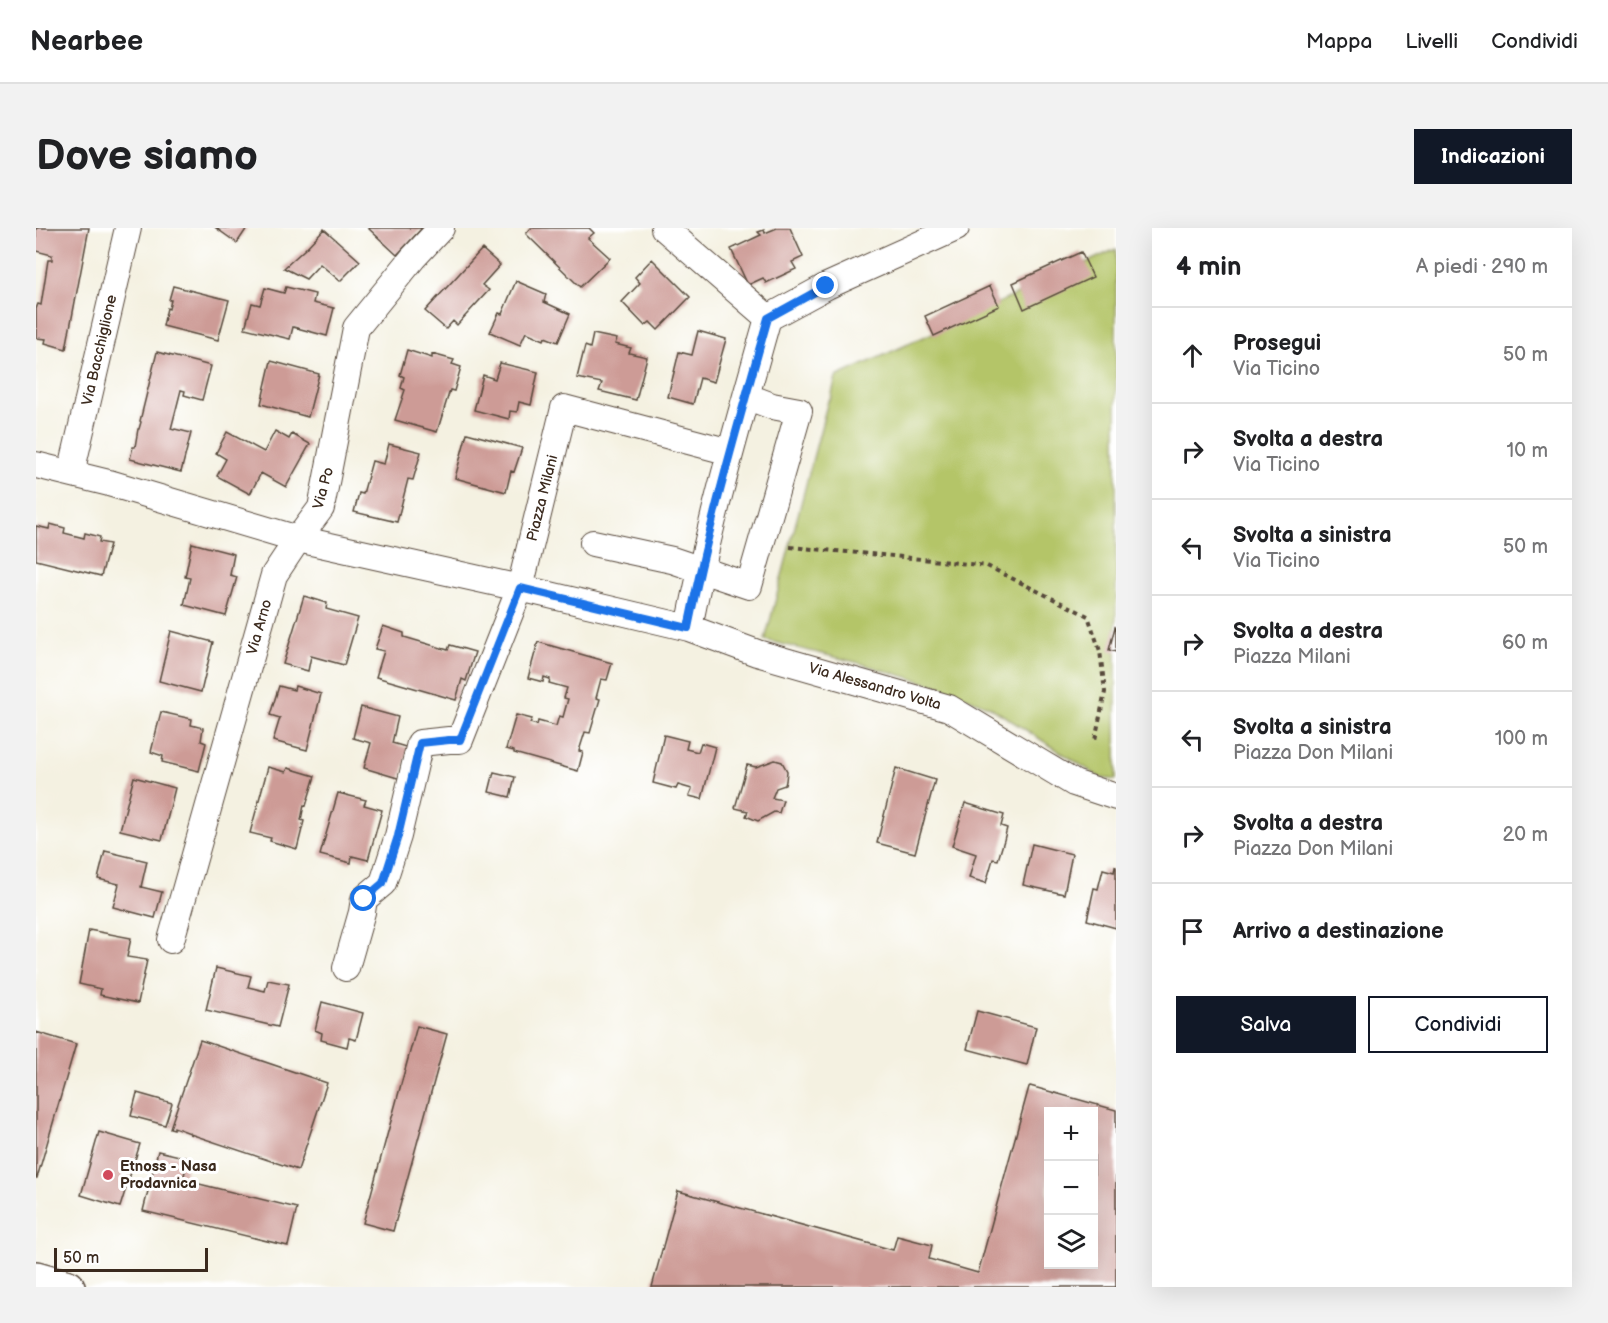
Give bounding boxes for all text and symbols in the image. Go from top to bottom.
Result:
text: Nearbee [30,25,143,58]
text: Mappa [1306,29,1372,54]
text: Livelli [1405,29,1458,54]
text: Condividi [1491,29,1578,54]
button: Indicazioni [1414,129,1572,184]
text: Dove siamo [36,131,258,182]
text: 4 min [1176,252,1241,283]
text: A piedi · 290 m [1416,255,1548,279]
route end [812,272,838,298]
street label: Via Bacchiglione [77,293,122,407]
text: Prosegui [1233,330,1321,357]
icon: ahead [1176,339,1209,372]
text: 50 m [1503,343,1548,367]
text: Via Ticino [1233,357,1320,381]
text: Svolta a destra [1233,426,1383,453]
icon: right [1176,435,1209,468]
text: 10 m [1507,439,1548,463]
street label: Piazza Milani [523,453,562,543]
text: Via Ticino [1233,453,1320,477]
street label: Via Po [309,465,338,511]
text: Svolta a sinistra [1233,522,1392,549]
icon: left [1176,531,1209,564]
text: 50 m [1503,535,1548,559]
text: Via Ticino [1233,549,1320,573]
street label: Via Arno [243,597,276,657]
text: Svolta a destra [1233,618,1383,645]
icon: right [1176,627,1209,660]
text: 60 m [1502,631,1548,655]
text: Piazza Milani [1233,645,1351,669]
street label: Via Alessandro Volta [806,658,943,714]
text: Svolta a sinistra [1233,714,1392,741]
icon: left [1176,723,1209,756]
text: 100 m [1495,727,1548,751]
text: Piazza Don Milani [1233,741,1393,765]
text: Svolta a destra [1233,810,1383,837]
icon: right [1176,819,1209,852]
text: 20 m [1503,823,1548,847]
text: Piazza Don Milani [1233,837,1393,861]
route start [350,885,376,911]
icon: arrive [1176,915,1209,948]
text: Arrivo a destinazione [1233,918,1444,945]
button: Salva [1176,996,1356,1053]
button: Condividi [1368,996,1548,1053]
map controls [1044,1107,1098,1269]
button: + [1044,1107,1098,1161]
place label: Etnoss - Nasa Prodavnica [120,1157,217,1193]
button: − [1044,1161,1098,1215]
marker: Etnoss - Nasa Prodavnica [101,1168,115,1182]
button: layers [1044,1215,1098,1269]
scale bar [54,1245,208,1272]
text: 50 m [63,1249,99,1268]

